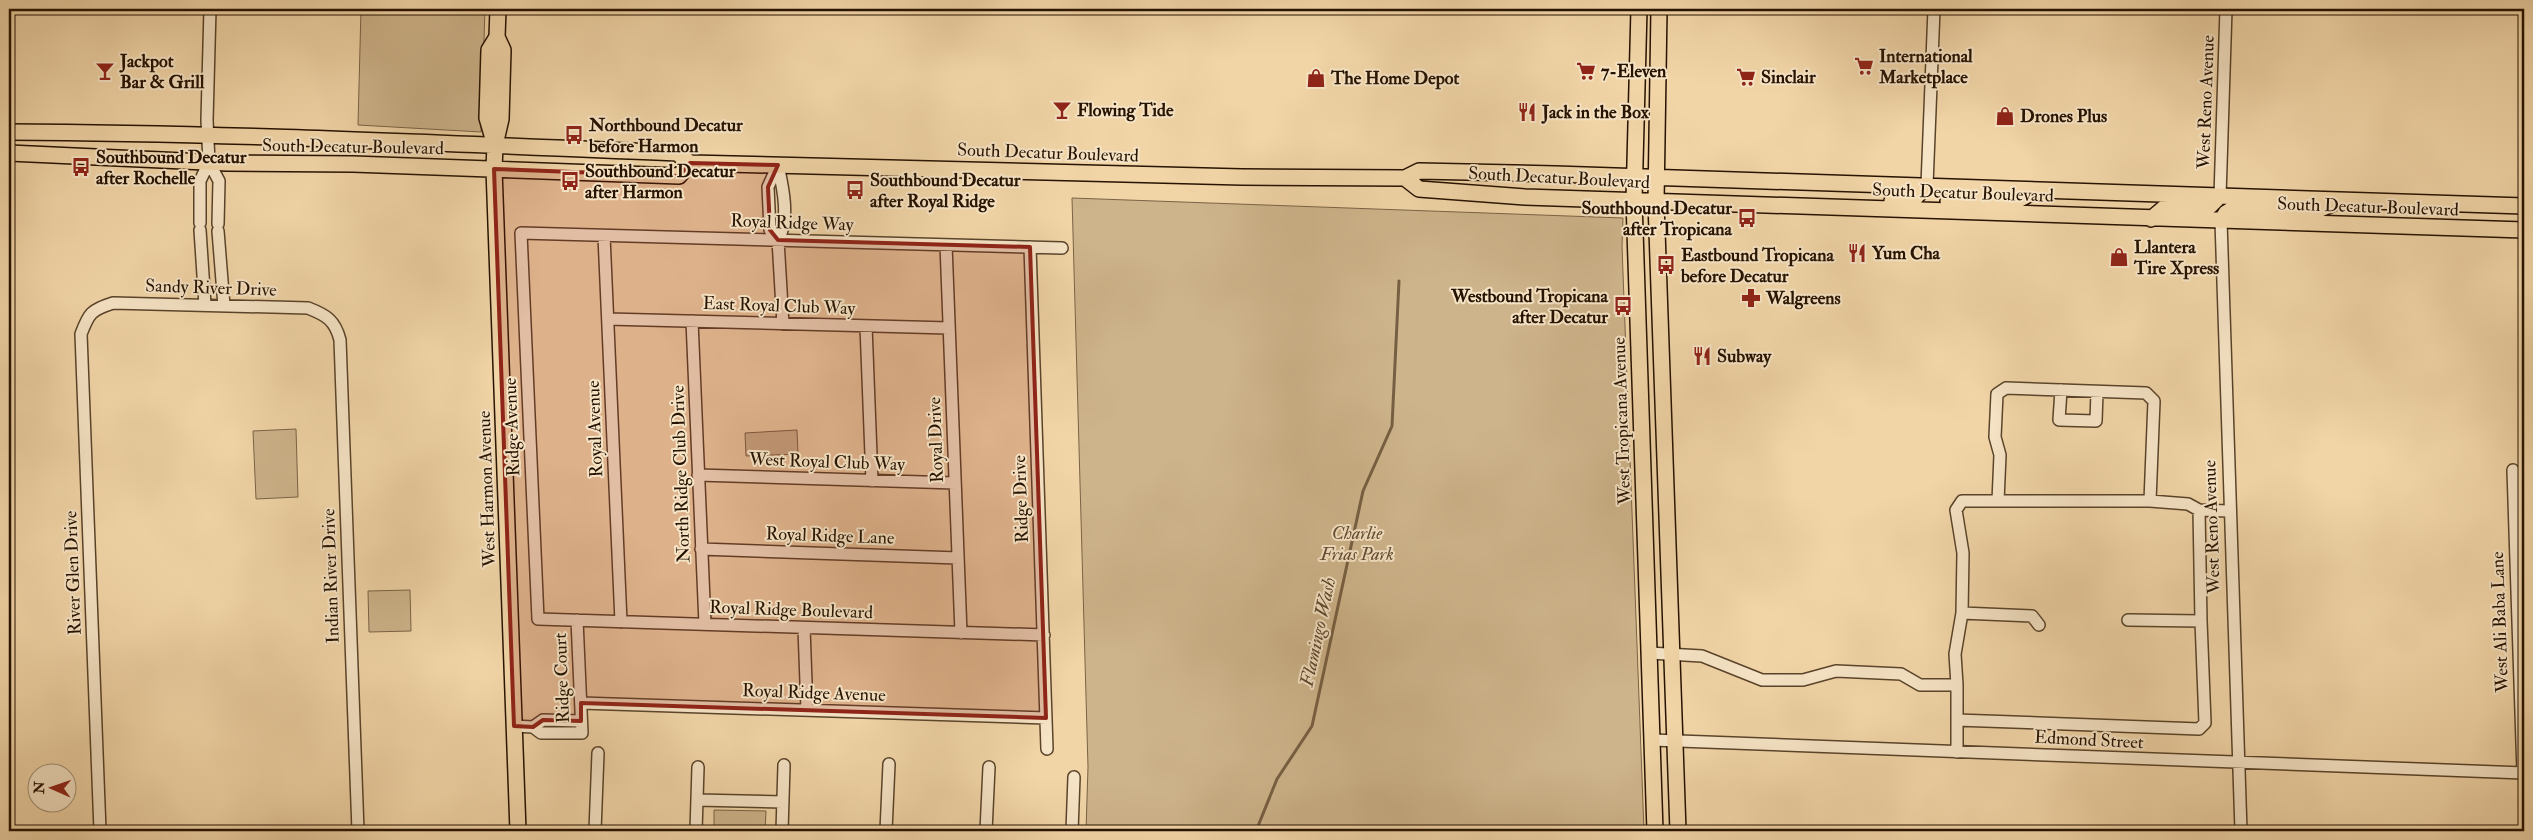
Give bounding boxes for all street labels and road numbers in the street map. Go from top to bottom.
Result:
street label: West Reno Avenue [2192,34,2220,170]
street label: South Decatur Boulevard [262,134,444,160]
street label: South Decatur Boulevard [957,138,1139,168]
street label: South Decatur Boulevard [1468,162,1651,194]
street label: South Decatur Boulevard [1872,178,2054,208]
street label: South Decatur Boulevard [2277,192,2459,222]
street label: Royal Ridge Way [730,209,855,237]
street label: Sandy River Drive [145,274,278,302]
street label: East Royal Club Way [702,292,857,320]
street label: West Tropicana Avenue [1608,336,1636,506]
street label: Ridge Avenue [499,377,525,477]
street label: Royal Avenue [582,380,608,478]
street label: North Ridge Club Drive [666,384,696,563]
street label: Royal Drive [923,396,949,483]
street label: West Harmon Avenue [473,410,501,569]
street label: West Royal Club Way [747,448,907,476]
street label: Ridge Drive [1008,454,1034,543]
street label: West Reno Avenue [2198,459,2226,595]
street label: Indian River Drive [317,508,345,644]
street label: River Glen Drive [59,510,87,636]
street label: Royal Ridge Lane [765,522,895,550]
street label: West Ali Baba Lane [2486,551,2514,694]
street label: Royal Ridge Boulevard [709,596,873,624]
street label: Ridge Court [549,632,575,724]
street label: Royal Ridge Avenue [742,679,887,707]
street label: Edmond Street [2034,726,2145,754]

